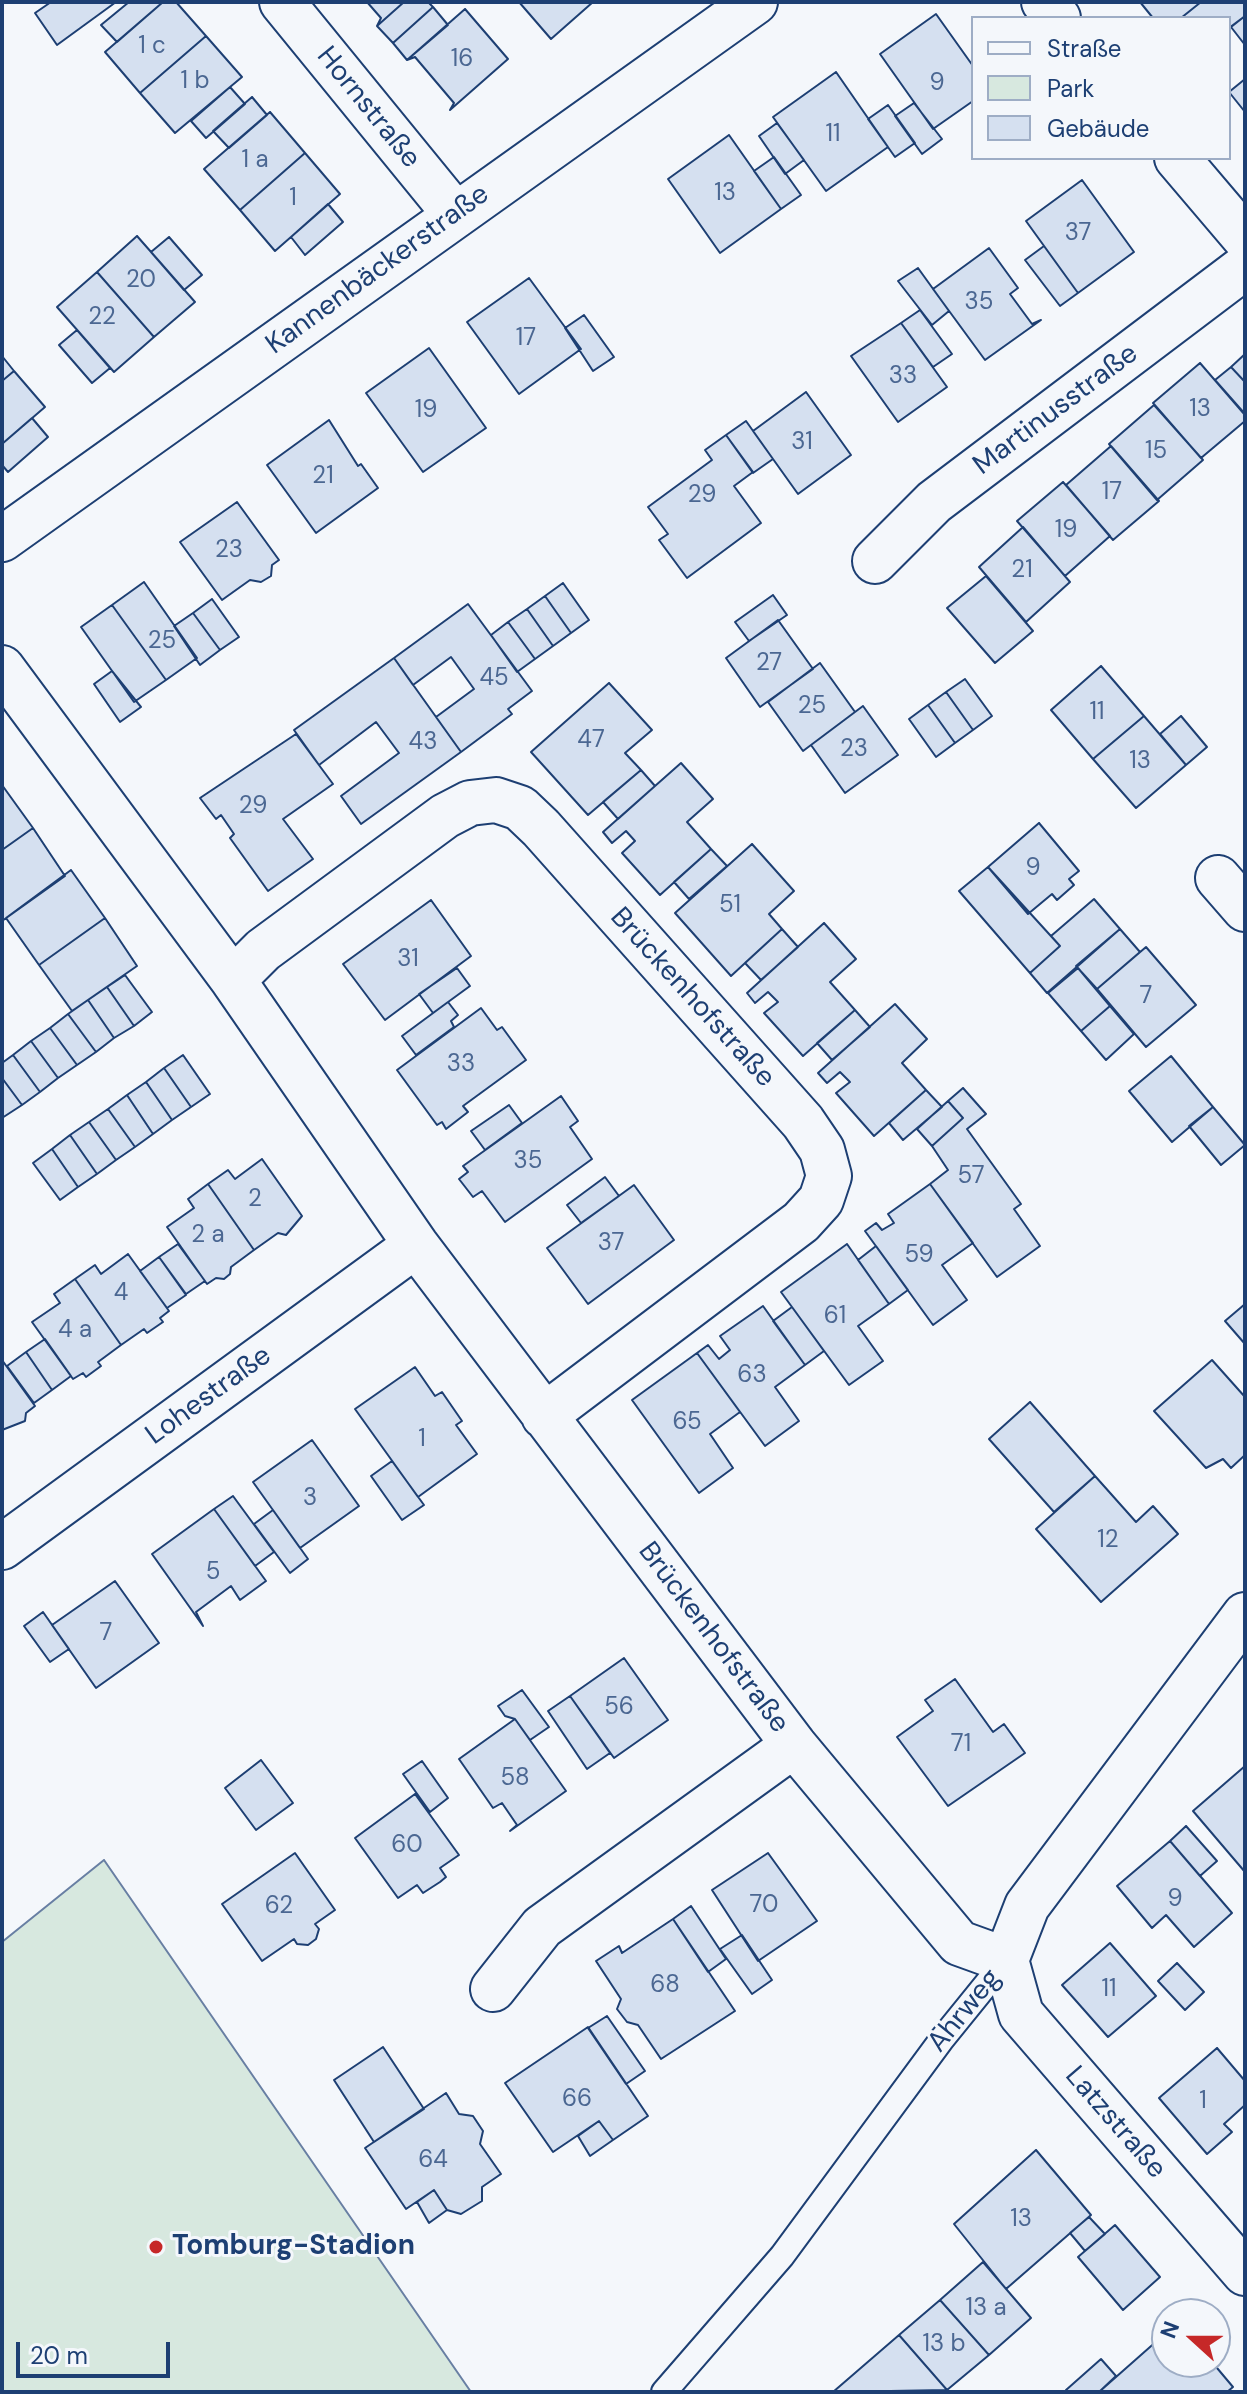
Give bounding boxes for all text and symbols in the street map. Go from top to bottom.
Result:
legend [971,16,1231,160]
house number: 1 c [138,33,166,61]
text: Straße [1047,33,1121,64]
street label: Hornstraße [309,41,427,175]
house number: 16 [451,46,473,74]
house number: 1 b [181,68,209,96]
house number: 9 [929,70,945,98]
text: Park [1047,73,1094,104]
text: Gebäude [1047,113,1149,144]
house number: 11 [826,121,840,149]
house number: 1 a [242,147,268,175]
street label: Kannenbäckerstraße [260,178,496,362]
house number: 13 [714,180,736,208]
house number: 1 [289,185,297,213]
house number: 37 [1065,220,1091,248]
house number: 20 [126,267,156,295]
house number: 35 [965,289,993,317]
house number: 22 [88,304,116,332]
house number: 17 [516,325,536,353]
street label: Martinusstraße [967,337,1145,483]
house number: 33 [889,363,917,391]
house number: 13 [1189,396,1211,424]
house number: 19 [415,397,437,425]
house number: 31 [791,429,813,457]
house number: 15 [1145,438,1167,466]
house number: 21 [312,463,334,491]
house number: 17 [1102,479,1122,507]
house number: 29 [688,482,716,510]
house number: 19 [1055,517,1077,545]
house number: 23 [215,537,243,565]
house number: 21 [1011,557,1033,585]
house number: 25 [148,628,176,656]
house number: 27 [756,650,782,678]
house number: 45 [479,665,509,693]
house number: 25 [798,693,826,721]
house number: 11 [1090,699,1104,727]
house number: 47 [577,727,605,755]
house number: 43 [409,729,437,757]
house number: 23 [840,736,868,764]
house number: 13 [1129,748,1151,776]
house number: 29 [239,793,267,821]
house number: 9 [1025,855,1041,883]
house number: 51 [719,892,741,920]
street label: Brückenhofstraße [603,901,781,1095]
house number: 31 [397,946,419,974]
house number: 7 [1140,983,1152,1011]
house number: 33 [447,1051,475,1079]
house number: 35 [514,1148,542,1176]
house number: 57 [957,1163,985,1191]
house number: 2 [248,1186,262,1214]
house number: 2 a [191,1222,225,1250]
house number: 37 [598,1230,624,1258]
house number: 59 [904,1242,934,1270]
house number: 4 [114,1280,128,1308]
house number: 61 [824,1303,846,1331]
house number: 4 a [58,1317,92,1345]
street label: Lohestraße [140,1339,278,1453]
house number: 63 [737,1362,767,1390]
house number: 65 [672,1409,702,1437]
house number: 1 [418,1426,426,1454]
house number: 3 [303,1485,317,1513]
house number: 12 [1097,1527,1119,1555]
street label: Brückenhofstraße [630,1536,796,1740]
house number: 5 [206,1559,220,1587]
house number: 7 [100,1620,112,1648]
house number: 56 [604,1694,634,1722]
house number: 71 [951,1731,971,1759]
house number: 58 [500,1765,530,1793]
house number: 60 [391,1832,423,1860]
house number: 9 [1167,1886,1183,1914]
house number: 70 [750,1892,778,1920]
house number: 62 [265,1893,293,1921]
street label: Ahrweg [921,1963,1009,2059]
house number: 68 [650,1972,680,2000]
house number: 11 [1102,1976,1116,2004]
street label: Latzstraße [1057,2060,1173,2186]
house number: 66 [562,2086,592,2114]
house number: 1 [1199,2088,1207,2116]
house number: 64 [418,2147,448,2175]
house number: 13 [1010,2206,1032,2234]
place label: Tomburg-Stadion [172,2230,415,2264]
marker: Tomburg-Stadion [147,2238,165,2256]
house number: 13 a [965,2295,1007,2323]
north arrow [1151,2298,1231,2378]
text: N [1154,2317,1186,2343]
scale bar [20,2326,174,2376]
house number: 13 b [922,2331,966,2359]
text: 20 m [30,2340,88,2371]

